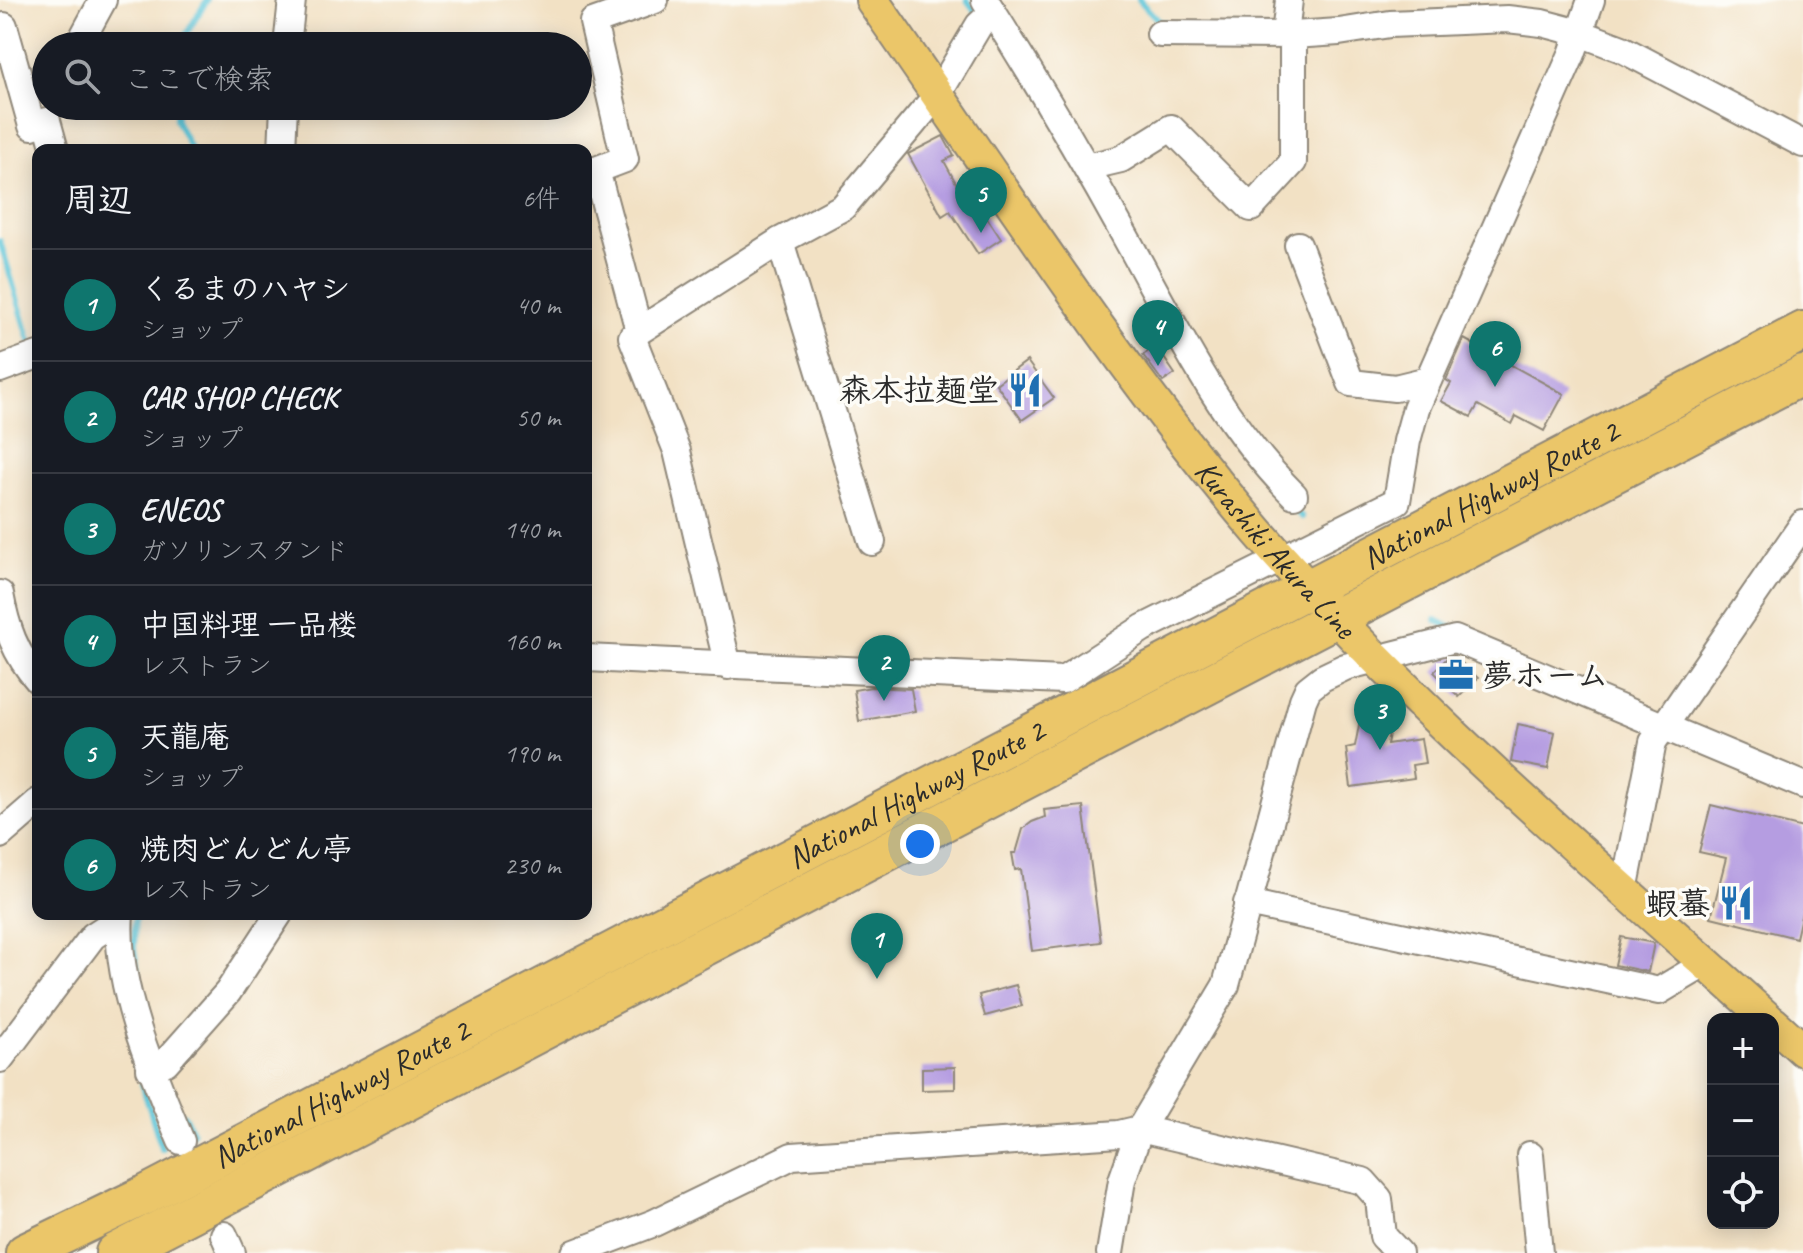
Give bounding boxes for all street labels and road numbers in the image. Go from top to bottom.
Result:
street label: National Highway Route 2 [1355,409,1628,578]
street label: Kurashiki Akura Line [1186,452,1367,649]
street label: National Highway Route 2 [780,709,1053,877]
street label: National Highway Route 2 [205,1008,478,1177]

